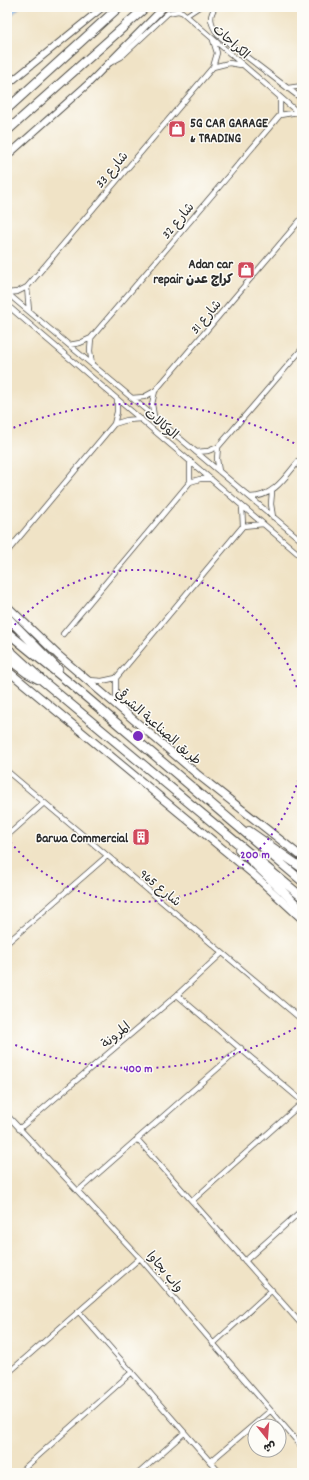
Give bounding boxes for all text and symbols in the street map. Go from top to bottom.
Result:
street label: الكراجات [208,21,253,65]
place label: 5G CAR GARAGE & TRADING [190,115,269,149]
shop icon: 5G CAR GARAGE & TRADING [167,119,187,139]
street label: شارع 33 [92,148,134,193]
street label: شارع 32 [158,199,200,244]
place label: Adan car repair كراج عدن [153,256,234,290]
shop icon: Adan car repair كراج عدن [236,260,256,280]
street label: شارع 31 [187,296,227,339]
street label: الوكالات [139,405,182,445]
street label: طريق الصناعية الشرقي [110,684,205,771]
centre of rings [131,729,145,743]
building icon: Barwa Commercial [131,827,151,847]
place label: Barwa Commercial [36,830,129,849]
text: 200 m [240,847,270,864]
street label: شارع 965 [134,866,184,912]
street label: المرونة [98,1018,136,1054]
text: 400 m [123,1061,153,1078]
street label: واب بجاوا [141,1248,187,1297]
north arrow [247,1418,287,1458]
text: ش [261,1436,277,1455]

